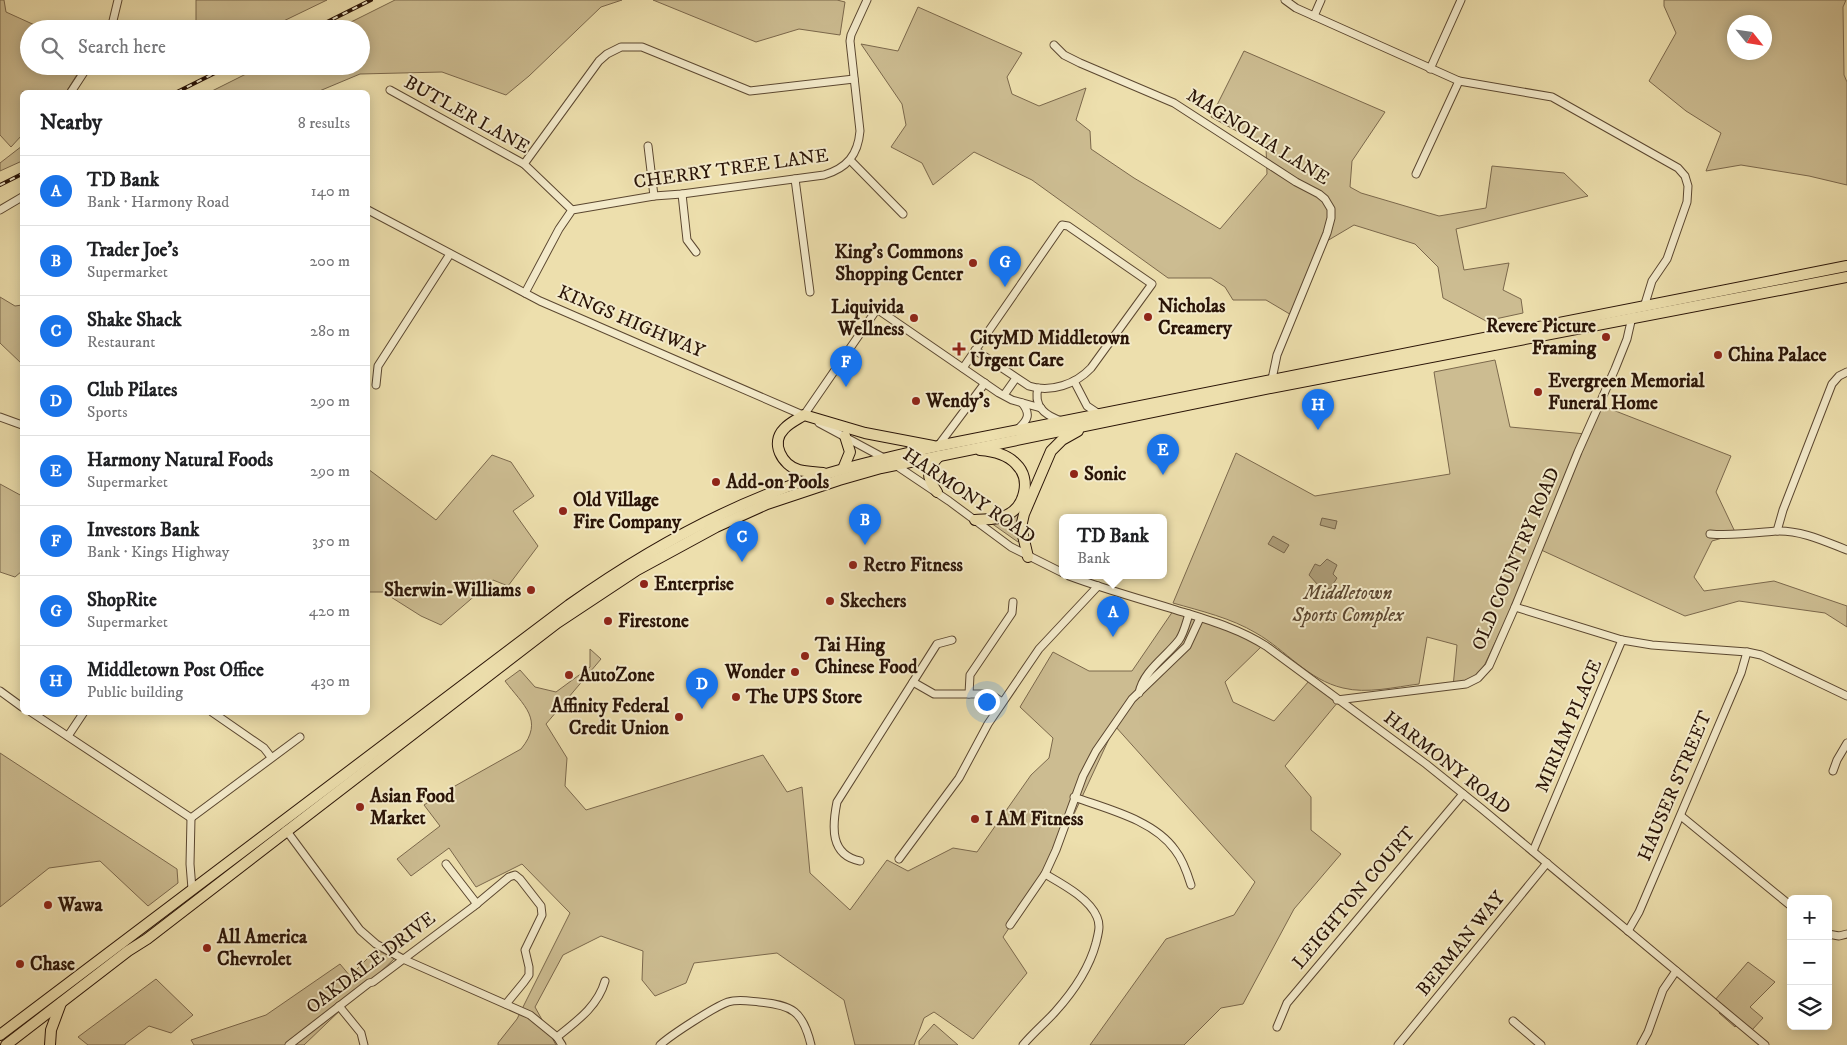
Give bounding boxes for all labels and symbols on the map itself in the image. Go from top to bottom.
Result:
north arrow [1727,15,1772,60]
street label: BUTLER LANE [400,71,534,159]
street label: MAGNOLIA LANE [1182,84,1334,190]
street label: CHERRY TREE LANE [632,144,830,194]
place label: King's Commons Shopping Center [834,241,964,286]
pin: G [989,246,1021,287]
marker: King's Commons Shopping Center [967,257,979,269]
street label: KINGS HIGHWAY [554,281,709,364]
place label: Nicholas Creamery [1158,295,1233,340]
place label: Liquivida Wellness [831,296,905,341]
marker: Nicholas Creamery [1142,311,1154,323]
marker: Liquivida Wellness [908,312,920,324]
place label: Revere Picture Framing [1486,315,1597,360]
place label: CityMD Middletown Urgent Care [970,327,1131,372]
marker: Revere Picture Framing [1600,331,1612,343]
marker: CityMD Middletown Urgent Care [952,342,966,356]
place label: China Palace [1728,344,1827,367]
pin: F [830,346,862,387]
marker: China Palace [1712,349,1724,361]
place label: Evergreen Memorial Funeral Home [1548,370,1705,415]
marker: Evergreen Memorial Funeral Home [1532,386,1544,398]
pin: H [1302,389,1334,430]
place label: Wendy's [925,390,990,413]
marker: Wendy's [910,395,922,407]
pin: E [1147,434,1179,475]
street label: HARMONY ROAD [898,443,1040,549]
place label: Sonic [1084,463,1126,486]
street label: OLD COUNTRY ROAD [1467,464,1565,654]
marker: Sonic [1068,468,1080,480]
place label: Add-on Pools [725,471,830,494]
marker: Add-on Pools [710,476,722,488]
place label: Old Village Fire Company [573,489,682,534]
pin: B [849,504,881,545]
marker: Old Village Fire Company [557,505,569,517]
pin: C [726,521,758,562]
place label: Retro Fitness [863,554,964,577]
marker: Retro Fitness [847,559,859,571]
place label: Enterprise [654,573,734,596]
marker: Enterprise [638,578,650,590]
place label: Sherwin-Williams [384,579,522,602]
park label: Middletown Sports Complex [1292,582,1405,628]
marker: Sherwin-Williams [525,584,537,596]
place label: Skechers [840,590,907,613]
marker: Skechers [824,595,836,607]
pin: A [1097,596,1129,637]
place label: Firestone [618,610,689,633]
marker: Firestone [602,615,614,627]
place label: Tai Hing Chinese Food [814,634,918,679]
marker: Tai Hing Chinese Food [799,650,811,662]
street label: MIRIAM PLACE [1531,656,1607,796]
place label: Wonder [724,661,786,684]
place label: AutoZone [578,664,655,687]
marker: Wonder [789,666,801,678]
pin: D [686,668,718,709]
marker: AutoZone [563,669,575,681]
place label: The UPS Store [745,686,862,709]
your location [974,689,1000,715]
marker: The UPS Store [730,691,742,703]
place label: Affinity Federal Credit Union [550,695,670,740]
street label: HARMONY ROAD [1379,706,1515,820]
street label: HAUSER STREET [1633,707,1717,865]
marker: Affinity Federal Credit Union [673,711,685,723]
place label: Asian Food Market [369,785,455,830]
marker: Asian Food Market [354,801,366,813]
place label: I AM Fitness [985,808,1084,831]
marker: I AM Fitness [969,813,981,825]
street label: LEIGHTON COURT [1288,822,1421,974]
street label: BERMAN WAY [1412,886,1511,1001]
place label: Wawa [57,894,103,917]
marker: Wawa [42,899,54,911]
street label: OAKDALE DRIVE [302,907,440,1019]
place label: All America Chevrolet [216,926,308,971]
marker: All America Chevrolet [201,942,213,954]
place label: Chase [30,953,75,976]
marker: Chase [14,958,26,970]

